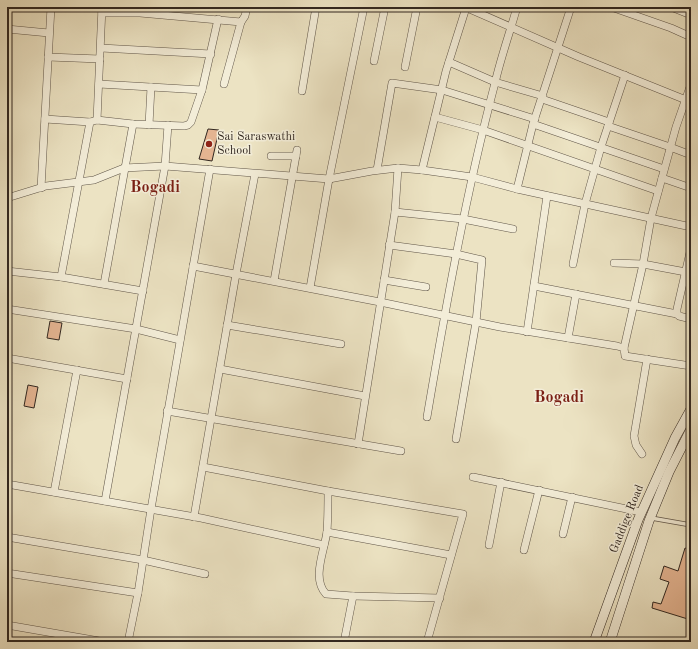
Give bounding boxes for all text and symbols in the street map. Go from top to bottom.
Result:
place label: Sai Saraswathi School [217,131,295,157]
marker: Sai Saraswathi School [204,139,214,149]
district label: Bogadi [130,180,180,196]
district label: Bogadi [534,390,584,406]
street label: Gaddige Road [608,483,646,555]

